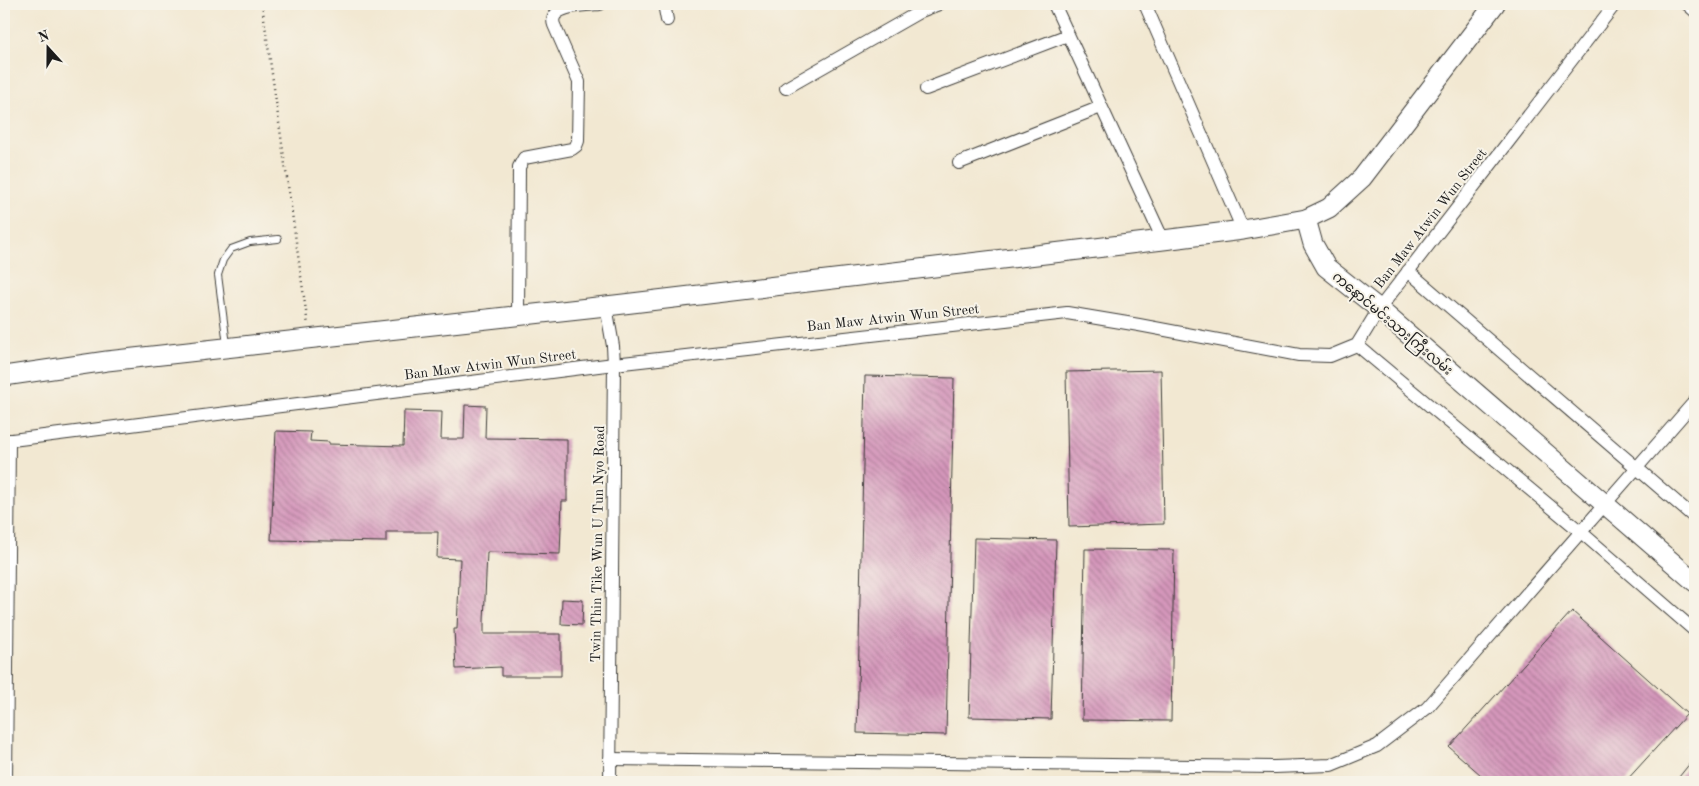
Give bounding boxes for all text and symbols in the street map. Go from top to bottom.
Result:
north arrow [22,22,72,72]
text: N [36,28,51,45]
street label: Ban Maw Atwin Wun Street [1372,146,1490,291]
street label: ကနောင်မင်းသားကြီးလမ်း [1327,266,1458,381]
street label: Ban Maw Atwin Wun Street [806,302,980,334]
street label: Ban Maw Atwin Wun Street [403,347,577,382]
street label: Twin Thin Tike Wun U Tun Nyo Road [589,425,607,663]

